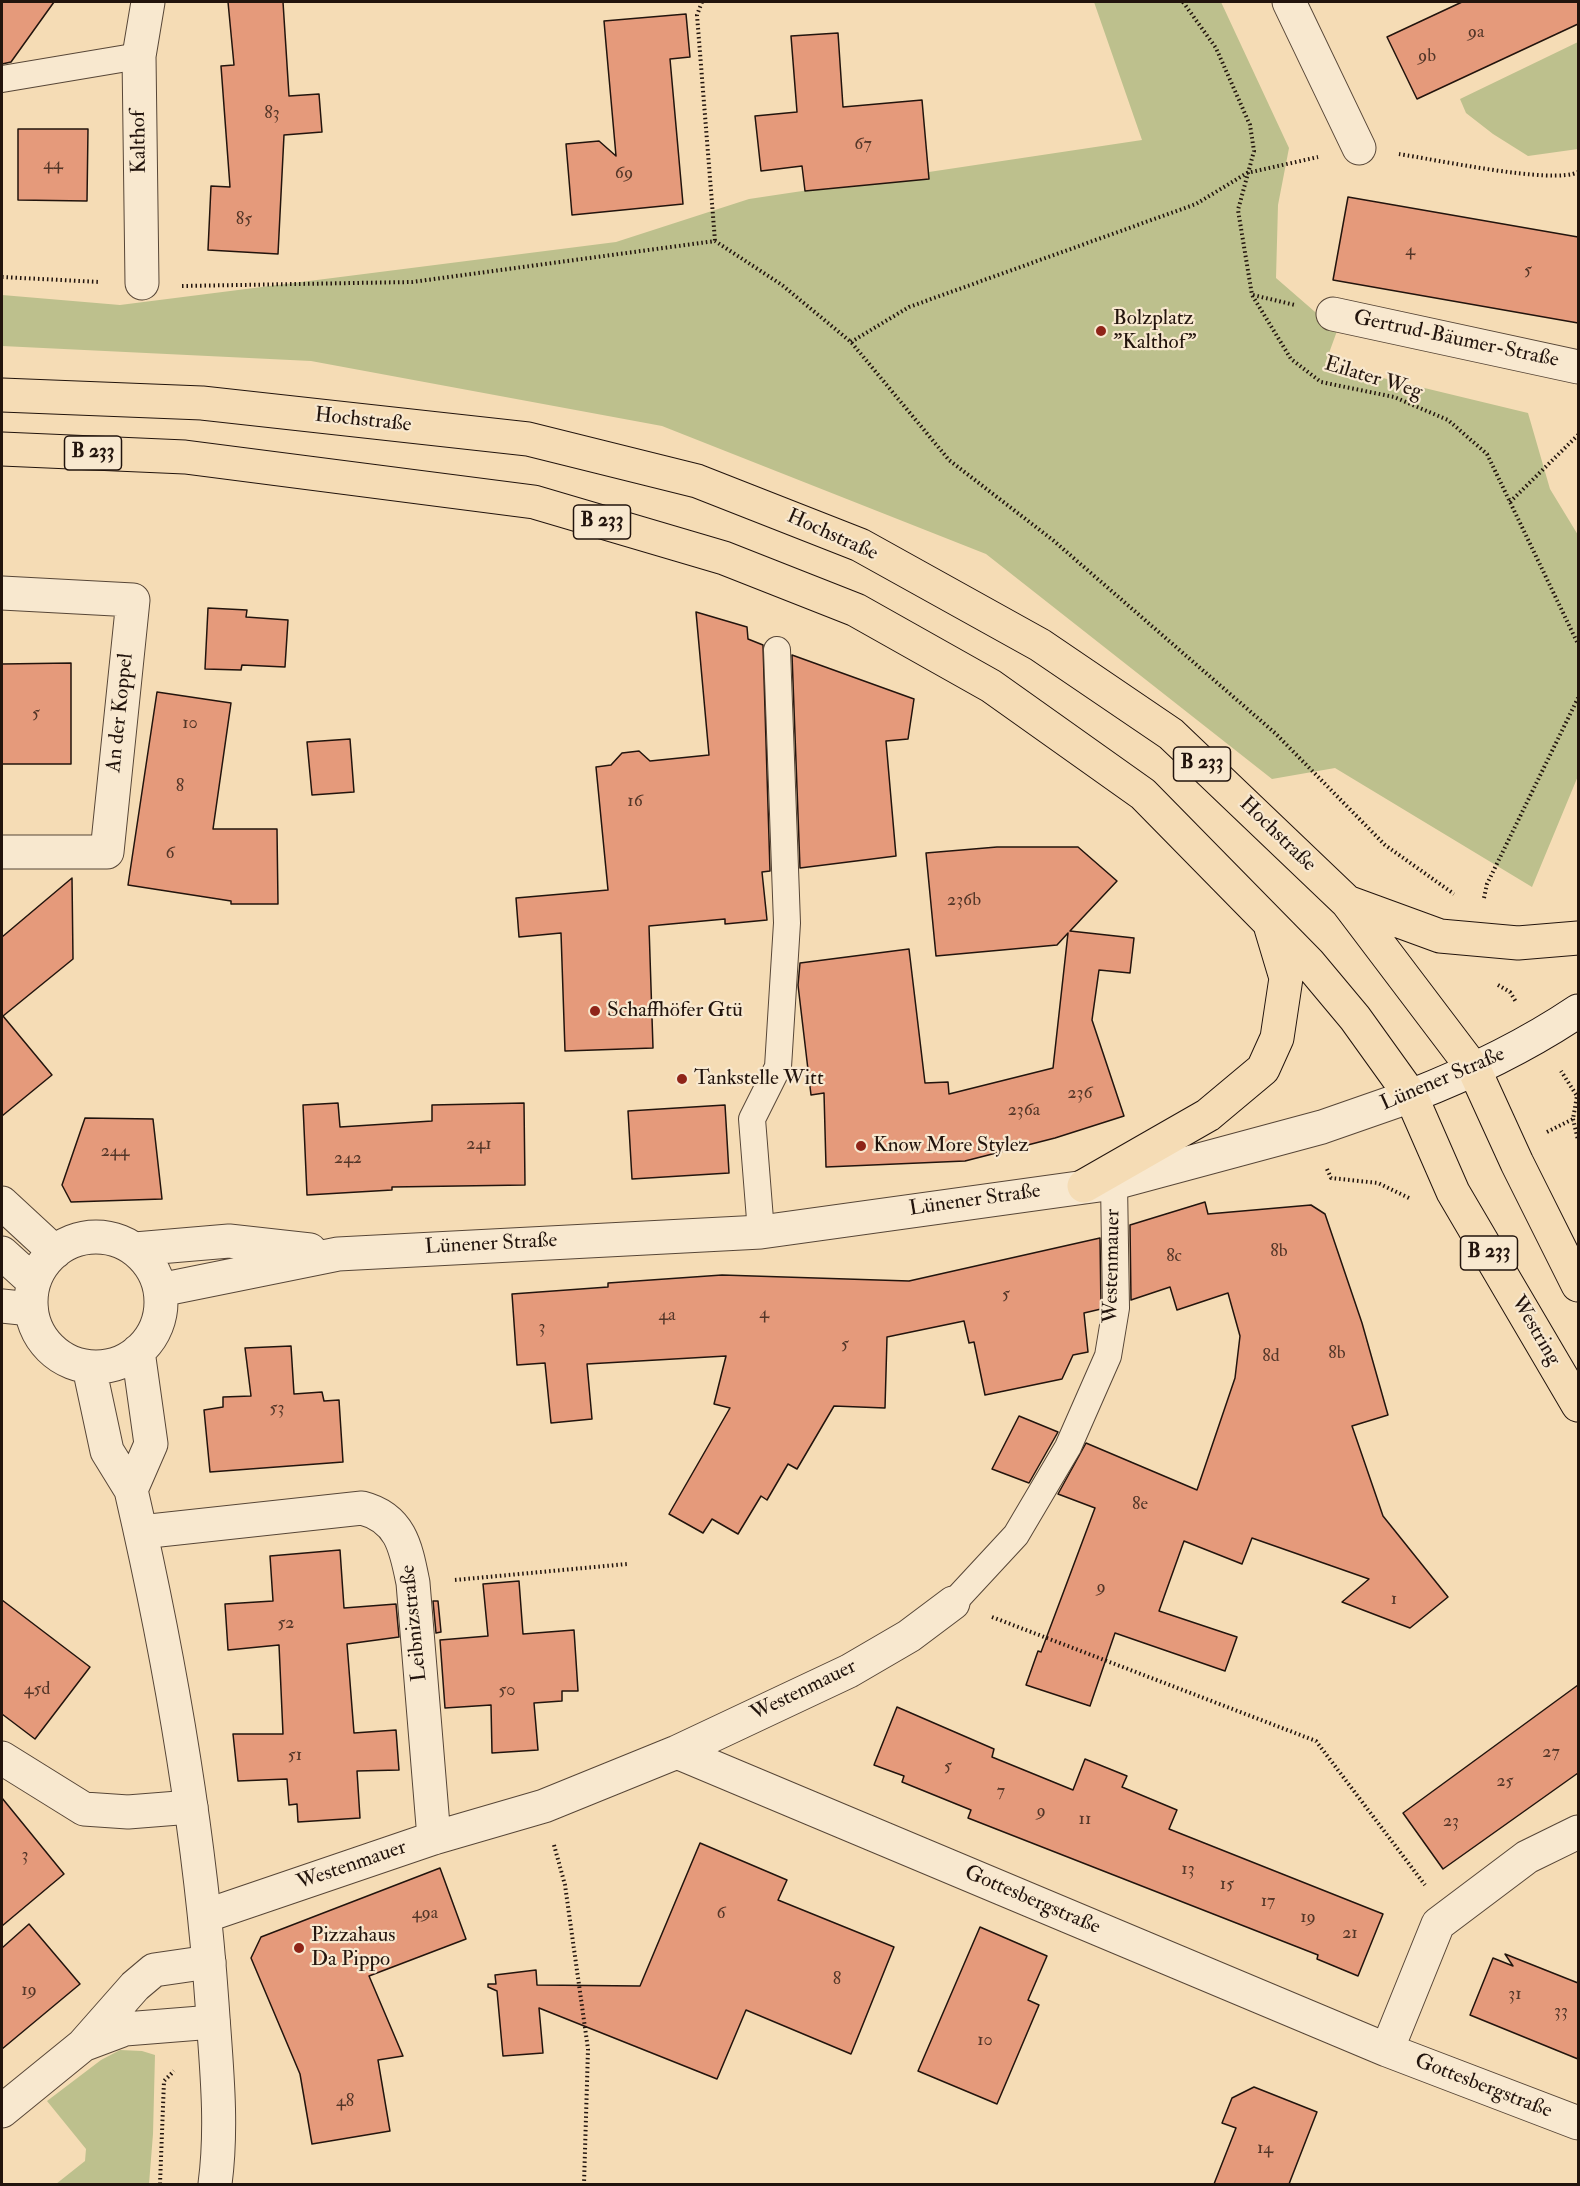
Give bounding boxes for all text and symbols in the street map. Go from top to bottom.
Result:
house number: 9a [1468,22,1484,44]
house number: 9b [1418,46,1436,68]
house number: 83 [264,103,280,125]
street label: Kalthof [127,110,153,174]
house number: 67 [854,134,872,156]
house number: 44 [43,154,63,176]
house number: 69 [615,163,633,185]
house number: 85 [236,209,252,231]
house number: 4 [1405,240,1415,262]
house number: 5 [1524,260,1532,282]
place label: Bolzplatz "Kalthof" [1113,306,1197,356]
street label: Gertrud-Bäumer-Straße [1351,306,1561,374]
marker: Bolzplatz "Kalthof" [1094,324,1108,338]
street label: Eilater Weg [1321,352,1425,406]
street label: Hochstraße [313,403,413,439]
road number: B 233 [64,436,122,470]
road number: B 233 [574,505,630,539]
street label: Hochstraße [783,505,881,567]
street label: An der Koppel [102,652,140,774]
house number: 5 [32,703,40,725]
house number: 10 [182,713,198,735]
road number: B 233 [1174,747,1230,781]
house number: 8 [176,776,184,798]
house number: 16 [627,791,643,813]
street label: Hochstraße [1233,792,1321,878]
house number: 6 [165,843,175,865]
house number: 236b [947,890,981,912]
place label: Schaffhöfer Gtü [607,998,743,1024]
marker: Schaffhöfer Gtü [588,1004,602,1018]
street label: Lünener Straße [1377,1042,1509,1118]
place label: Tankstelle Witt [694,1066,824,1092]
marker: Tankstelle Witt [675,1072,689,1086]
house number: 236 [1067,1083,1093,1105]
house number: 236a [1008,1100,1040,1122]
place label: Know More Stylez [873,1133,1029,1159]
house number: 241 [466,1134,492,1156]
marker: Know More Stylez [854,1139,868,1153]
house number: 244 [101,1141,129,1163]
house number: 242 [334,1148,362,1170]
street label: Lünener Straße [908,1179,1042,1223]
street label: Westenmauer [1099,1209,1127,1323]
street label: Lünener Straße [424,1229,558,1261]
road number: B 233 [1460,1236,1518,1270]
house number: 8b [1270,1241,1288,1263]
house number: 8c [1166,1246,1182,1268]
house number: 5 [1002,1284,1010,1306]
street label: Westring [1504,1292,1566,1370]
house number: 4 [759,1303,769,1325]
house number: 4a [658,1305,676,1327]
house number: 3 [539,1317,545,1339]
house number: 5 [841,1334,849,1356]
house number: 8b [1328,1343,1346,1365]
house number: 8d [1262,1346,1280,1368]
house number: 53 [270,1398,284,1420]
house number: 8e [1132,1494,1148,1516]
street label: Leibnizstraße [396,1564,434,1682]
house number: 9 [1096,1577,1106,1599]
house number: 1 [1391,1589,1397,1611]
house number: 52 [278,1613,294,1635]
street label: Westenmauer [747,1655,861,1727]
house number: 45d [24,1679,50,1701]
house number: 50 [499,1680,515,1702]
house number: 27 [1542,1742,1560,1764]
house number: 51 [288,1745,302,1767]
house number: 5 [944,1756,952,1778]
house number: 25 [1497,1771,1513,1793]
house number: 7 [997,1781,1005,1803]
house number: 9 [1036,1801,1046,1823]
house number: 11 [1079,1809,1091,1831]
house number: 23 [1443,1811,1459,1833]
street label: Westenmauer [294,1835,410,1897]
house number: 3 [22,1845,28,1867]
house number: 13 [1181,1859,1195,1881]
street label: Gottesbergstraße [960,1861,1104,1941]
house number: 15 [1220,1874,1234,1896]
house number: 17 [1261,1891,1275,1913]
house number: 49a [412,1903,438,1925]
house number: 6 [716,1903,726,1925]
house number: 19 [1300,1907,1316,1929]
place label: Pizzahaus Da Pippo [311,1923,395,1973]
house number: 21 [1342,1923,1358,1945]
marker: Pizzahaus Da Pippo [292,1941,306,1955]
house number: 8 [833,1969,841,1991]
house number: 19 [21,1980,37,2002]
house number: 31 [1508,1984,1522,2006]
house number: 33 [1554,2001,1568,2023]
house number: 10 [977,2030,993,2052]
street label: Gottesbergstraße [1411,2049,1555,2125]
house number: 48 [336,2091,354,2113]
house number: 14 [1257,2138,1273,2160]

